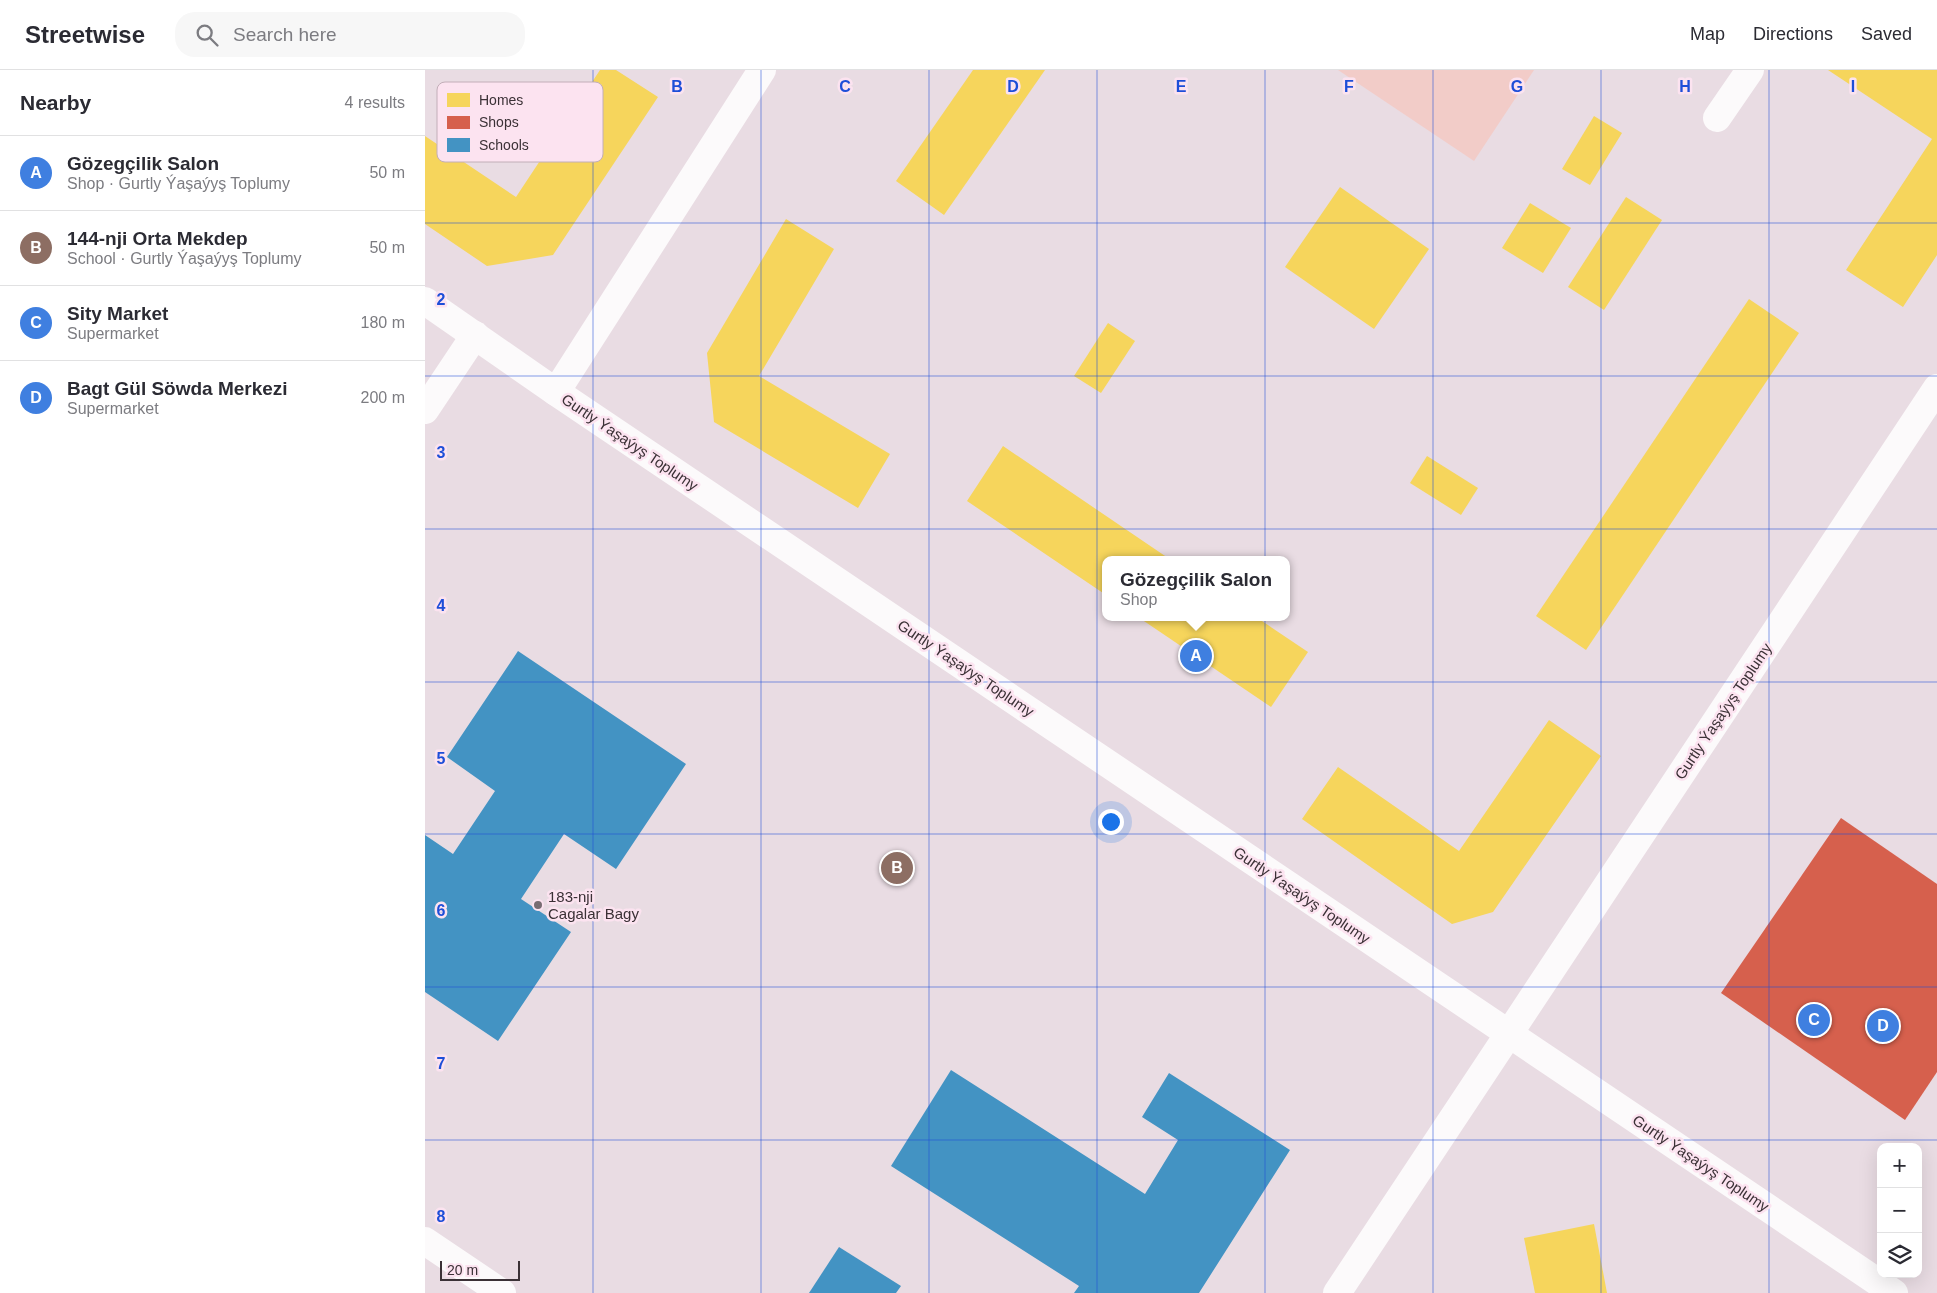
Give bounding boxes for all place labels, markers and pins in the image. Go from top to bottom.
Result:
pin: A [1180,637,1212,675]
pin: B [881,849,913,887]
place label: 183-nji Cagalar Bagy [548,888,639,922]
marker: 183-nji Cagalar Bagy [532,899,544,911]
pin: C [1798,1001,1830,1039]
pin: D [1867,1007,1899,1045]

